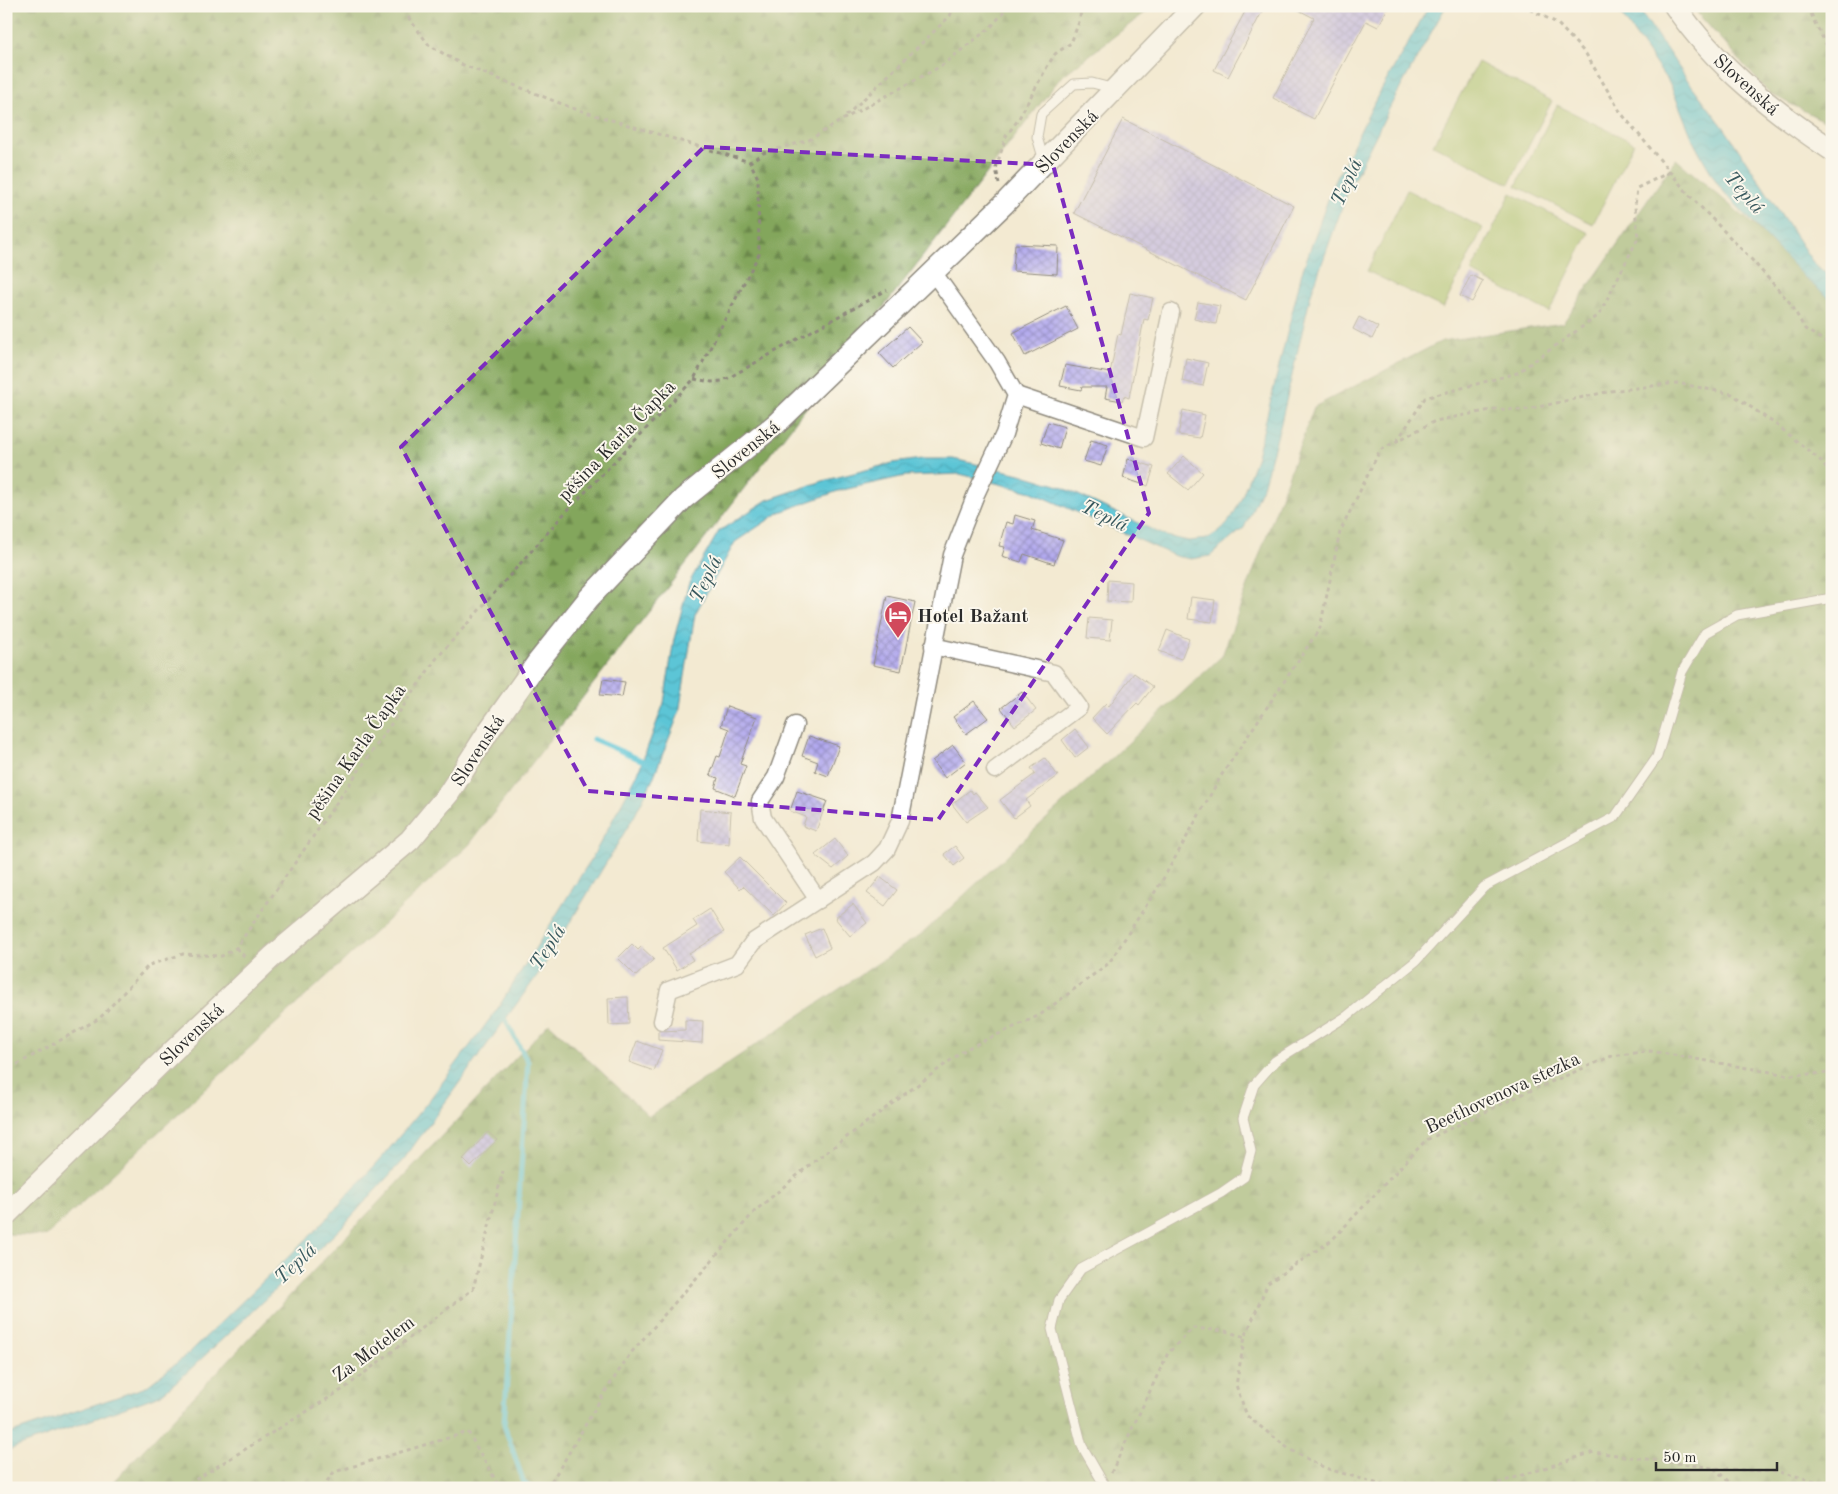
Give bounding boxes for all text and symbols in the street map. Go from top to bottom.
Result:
street label: Slovenská [1709,52,1782,120]
street label: Slovenská [1033,106,1103,179]
water label: Teplá [1329,156,1367,209]
water label: Teplá [1720,168,1767,219]
street label: pěšina Karla Čapka [552,374,680,506]
street label: Slovenská [709,418,785,484]
water label: Teplá [1078,497,1131,537]
water label: Teplá [687,553,727,606]
hotel icon: Hotel Bažant [883,600,913,639]
place label: Hotel Bažant [917,608,1028,627]
street label: pěšina Karla Čapka [299,678,411,823]
street label: Slovenská [449,712,510,791]
water label: Teplá [527,922,571,974]
street label: Slovenská [157,1000,229,1071]
street label: Beethovenova stezka [1423,1050,1584,1138]
water label: Teplá [272,1240,321,1289]
street label: Za Motelem [330,1313,419,1387]
scale bar [1656,1439,1777,1471]
text: 50 m [1663,1451,1697,1466]

